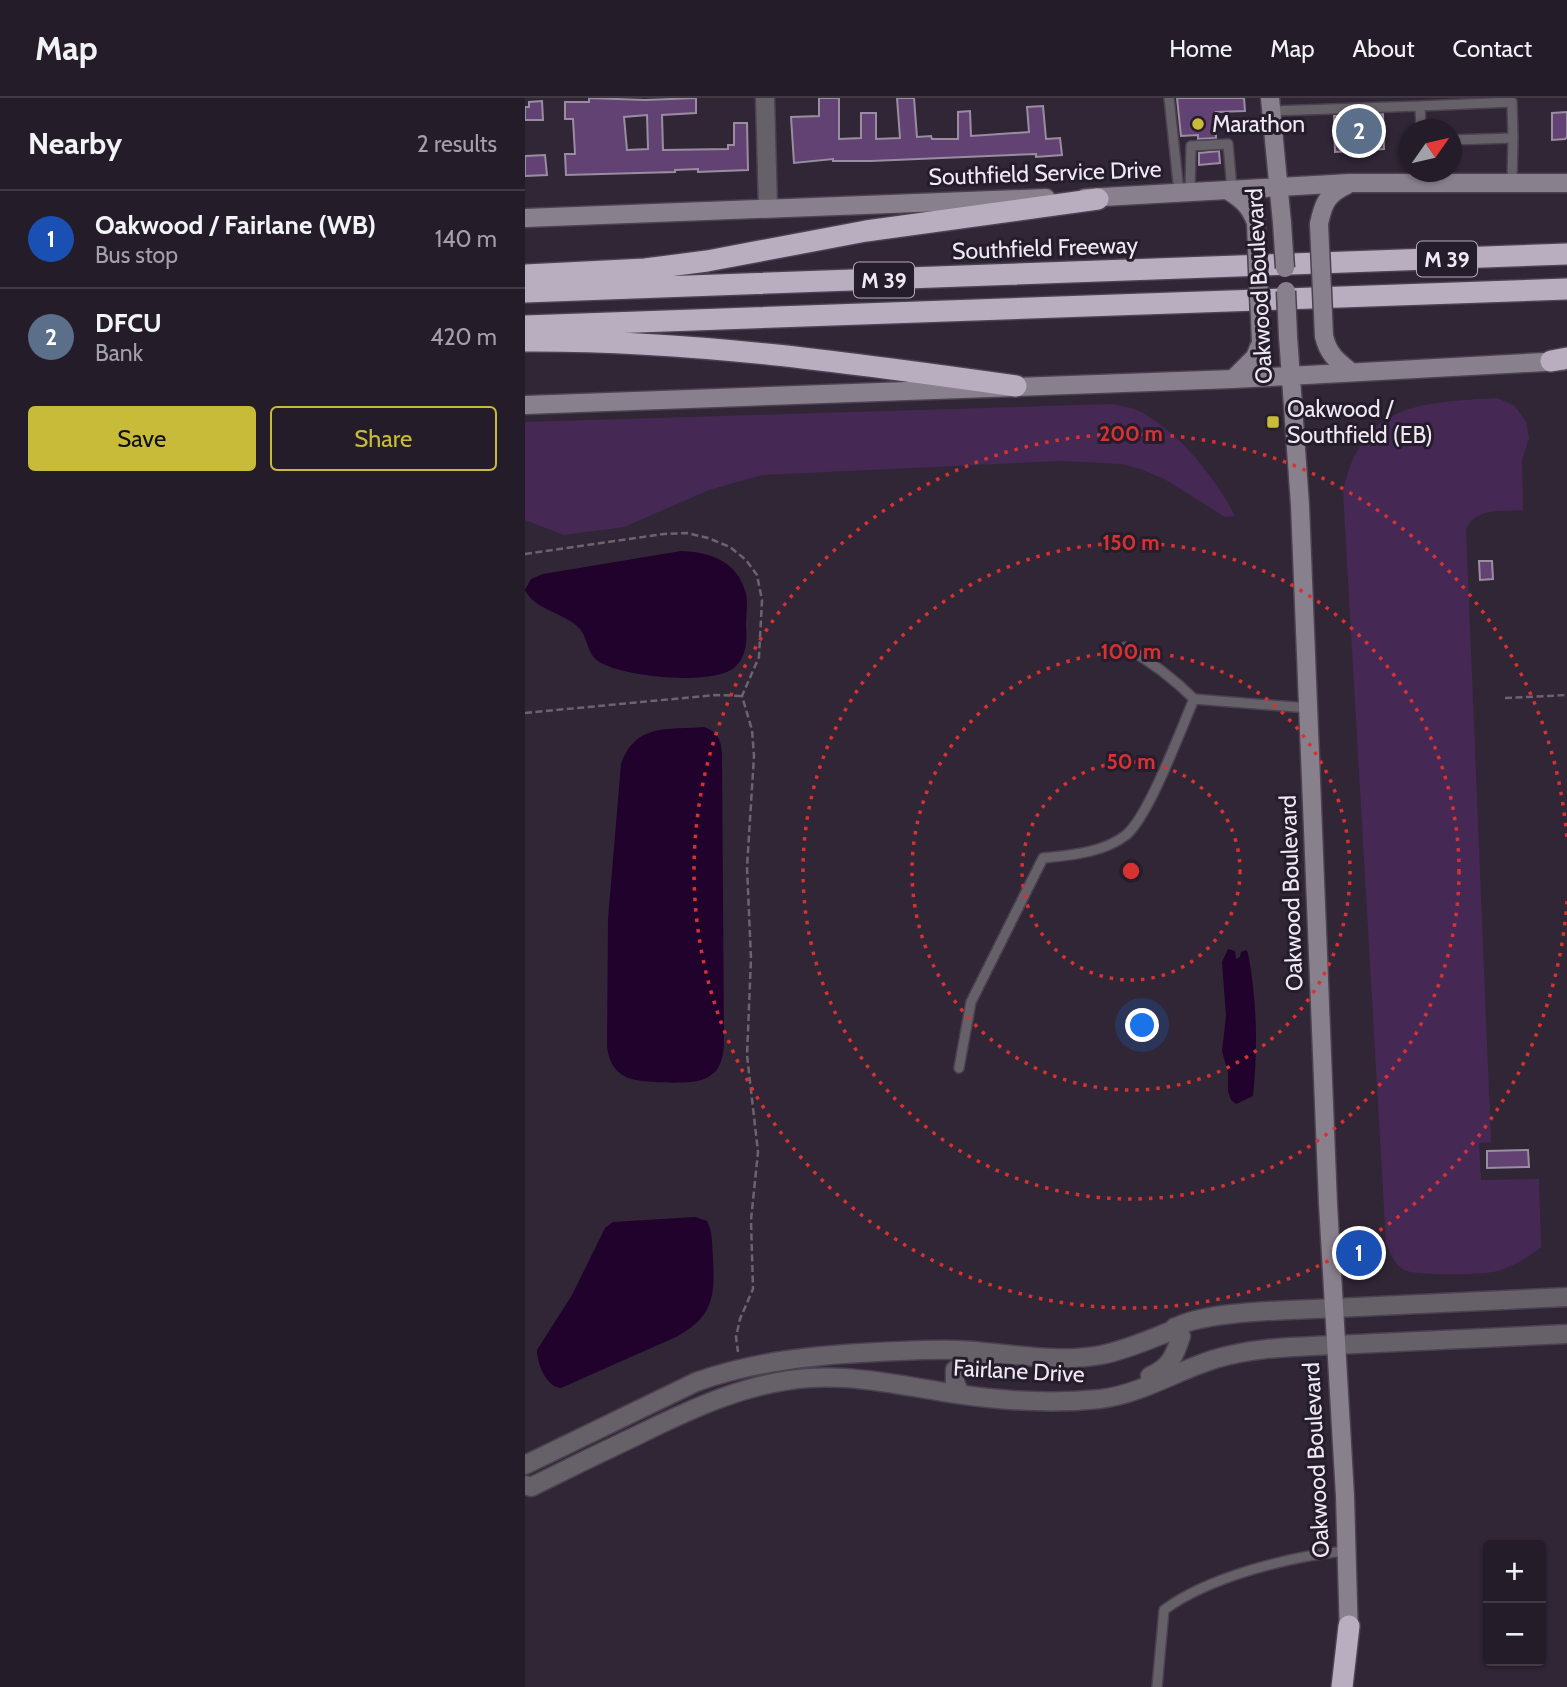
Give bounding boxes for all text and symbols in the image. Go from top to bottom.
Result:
text: Map [35,28,98,68]
text: Home [1169,34,1232,63]
text: Map [1270,34,1315,63]
text: About [1353,34,1415,63]
text: Contact [1453,34,1532,63]
pin: 2 [1336,105,1382,157]
place label: Marathon [1212,110,1305,138]
marker: Marathon [1190,116,1206,132]
north arrow [1399,119,1462,182]
text: Nearby [28,125,122,162]
text: 2 results [417,130,497,158]
street label: Southfield Service Drive [928,155,1162,191]
street label: Oakwood Boulevard [1240,187,1278,385]
text: Oakwood / Fairlane (WB) [95,209,376,241]
text: 1 [47,225,55,253]
text: 140 m [435,225,497,253]
street label: Southfield Freeway [952,231,1139,265]
text: Bus stop [95,241,178,269]
road number: M 39 [1417,242,1477,276]
road number: M 39 [854,262,914,298]
text: DFCU [95,307,162,339]
text: 2 [45,323,57,351]
text: 420 m [430,323,497,351]
text: Bank [95,339,143,367]
place label: Oakwood / Southfield (EB) [1287,395,1433,449]
button: Save [28,406,256,471]
button: Share [270,406,497,471]
marker: Oakwood / Southfield (EB) [1265,414,1281,430]
text: 200 m [1099,421,1163,446]
text: 150 m [1103,530,1159,555]
text: 100 m [1101,639,1161,664]
text: 50 m [1106,749,1156,774]
street label: Oakwood Boulevard [1274,795,1308,991]
centre of rings [1119,859,1143,883]
your location [1125,1008,1159,1042]
pin: 1 [1336,1227,1382,1279]
street label: Fairlane Drive [952,1354,1086,1388]
street label: Oakwood Boulevard [1297,1361,1335,1559]
map controls [1483,1540,1546,1666]
button: + [1483,1540,1546,1603]
button: − [1483,1603,1546,1666]

